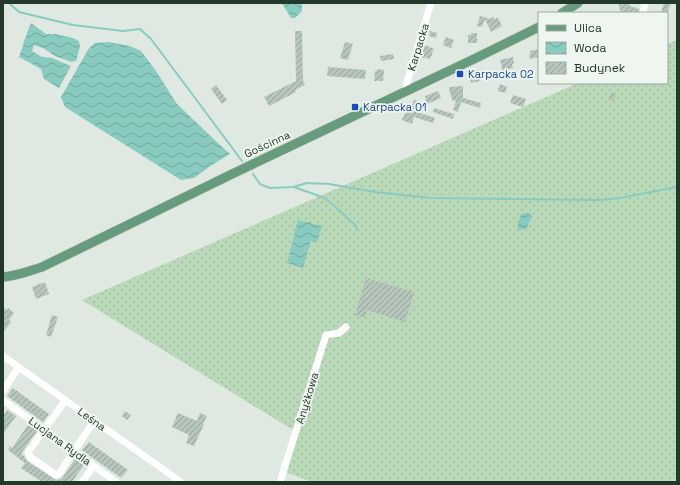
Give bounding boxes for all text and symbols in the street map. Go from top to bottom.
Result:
legend [538,12,668,84]
text: Ulica [574,20,602,36]
street label: Karpacka [404,21,432,73]
text: Woda [574,40,606,56]
text: Budynek [574,60,626,76]
place label: Karpacka 02 [468,67,534,81]
marker: Karpacka 02 [455,69,465,79]
place label: Karpacka 01 [363,100,427,114]
marker: Karpacka 01 [350,102,360,112]
street label: Gościnna [242,127,293,161]
street label: Anyżkowa [292,370,322,426]
street label: Leśna [75,404,109,434]
street label: Lucjana Rydla [26,414,95,469]

